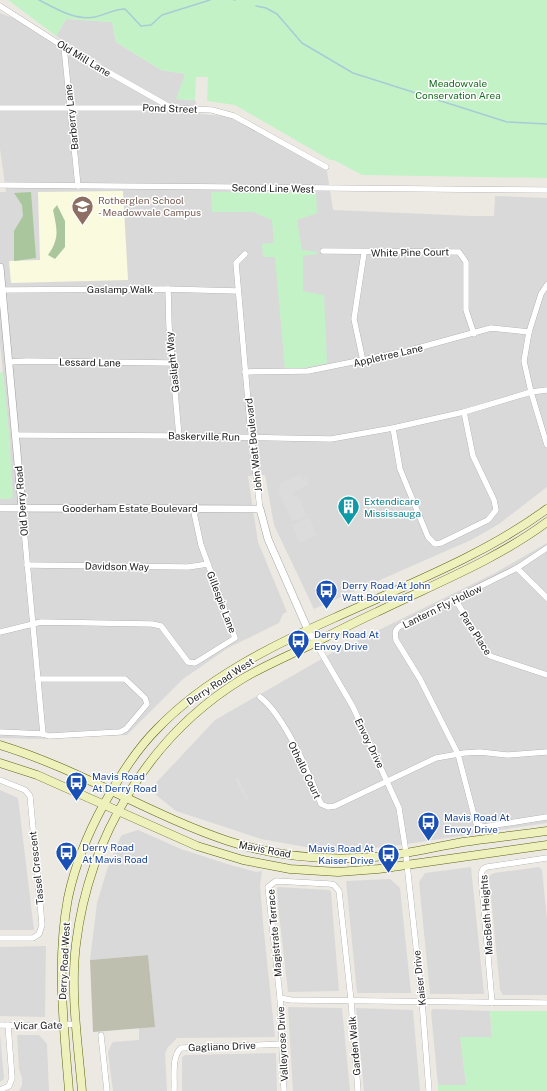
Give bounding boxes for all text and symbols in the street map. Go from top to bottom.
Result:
street label: Old Mill Lane [55,37,113,79]
park label: Meadowvale Conservation Area [415,77,501,101]
street label: Barberry Lane [62,83,80,150]
street label: Pond Street [142,101,198,115]
street label: Second Line West [231,181,315,195]
school or university icon: Rotherglen School - Meadowvale Campus [69,193,95,226]
place label: Rotherglen School - Meadowvale Campus [98,194,201,218]
street label: White Pine Court [371,245,449,259]
street label: Gaslamp Walk [87,283,154,295]
street label: Gaslight Way [163,330,181,393]
street label: Appletree Lane [352,341,424,369]
street label: Lessard Lane [59,355,121,369]
street label: John Watt Boulevard [242,397,264,492]
street label: Baskerville Run [168,429,240,443]
street label: Old Derry Road [12,465,30,537]
building icon: Extendicare Mississauga [335,494,361,527]
place label: Extendicare Mississauga [364,495,421,519]
street label: Gooderham Estate Boulevard [62,502,198,514]
street label: Davidson Way [85,559,150,573]
street label: Gillespie Lane [205,569,239,635]
bus stop icon: Derry Road At John Watt Boulevard [314,578,340,611]
place label: Derry Road At John Watt Boulevard [342,579,431,603]
street label: Lantern Fly Hollow [400,581,484,630]
street label: Para Place [458,609,495,657]
bus stop icon: Derry Road At Envoy Drive [286,627,312,660]
place label: Derry Road At Envoy Drive [314,628,379,652]
street label: Derry Road West [184,655,256,707]
street label: Envoy Drive [353,716,387,770]
street label: Othello Court [286,739,324,801]
bus stop icon: Mavis Road At Derry Road [63,769,89,802]
place label: Mavis Road At Derry Road [92,770,157,794]
bus stop icon: Mavis Road At Envoy Drive [415,810,441,843]
place label: Mavis Road At Envoy Drive [444,811,510,835]
street label: Tassel Crescent [26,830,46,905]
street label: Mavis Road [238,838,292,860]
bus stop icon: Derry Road At Mavis Road [54,840,80,873]
place label: Derry Road At Mavis Road [82,841,148,865]
bus stop icon: Mavis Road At Kaiser Drive [376,841,402,874]
place label: Mavis Road At Kaiser Drive [308,842,374,866]
street label: MacBeth Heights [477,874,495,956]
street label: Magistrate Terrace [264,888,284,977]
street label: Derry Road West [56,922,72,1000]
street label: Kaiser Drive [410,949,428,1006]
street label: Valleyrose Drive [274,1006,290,1082]
street label: Garden Walk [345,1015,363,1076]
street label: Vicar Gate [14,1019,63,1031]
street label: Gagliano Drive [188,1039,256,1053]

